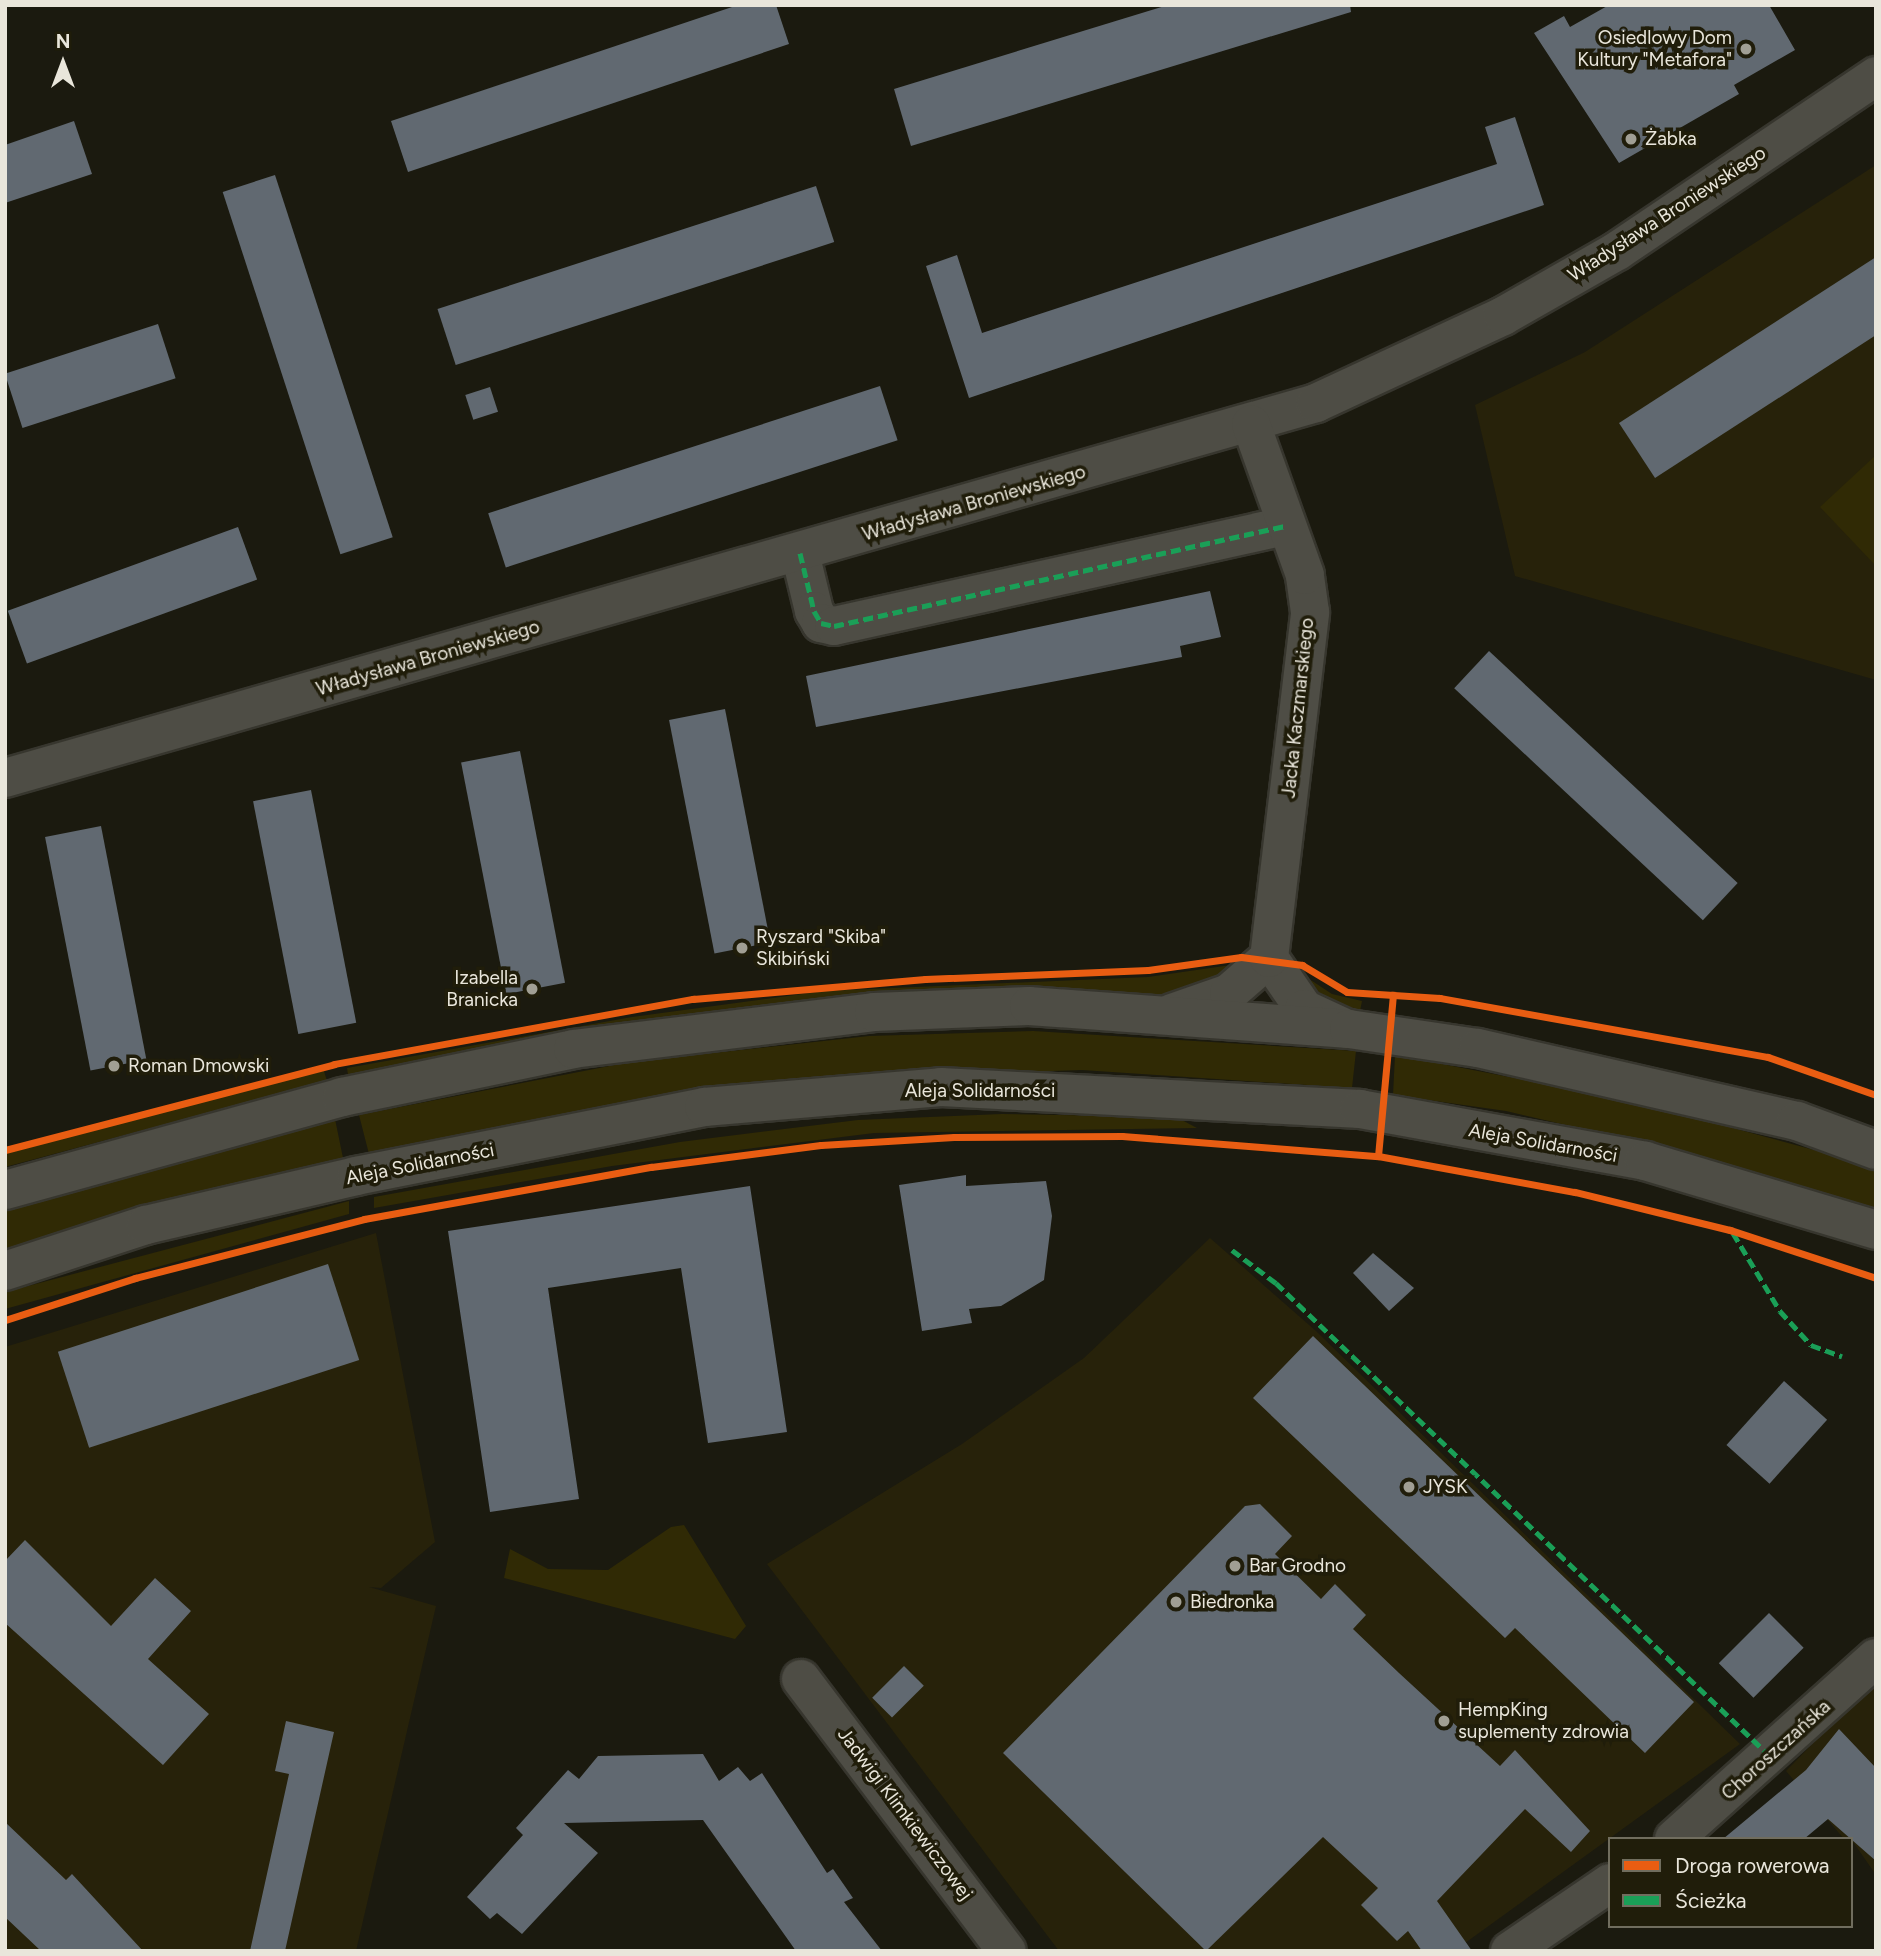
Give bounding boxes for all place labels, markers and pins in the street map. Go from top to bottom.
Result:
place label: Osiedlowy Dom Kultury "Metafora" [1577,27,1732,71]
marker: Osiedlowy Dom Kultury "Metafora" [1738,41,1754,57]
place label: Żabka [1645,128,1697,150]
marker: Żabka [1623,131,1639,147]
place label: Ryszard "Skiba" Skibiński [756,926,886,970]
marker: Ryszard "Skiba" Skibiński [734,940,750,956]
place label: Izabella Branicka [446,967,518,1011]
marker: Izabella Branicka [524,981,540,997]
place label: Roman Dmowski [128,1055,269,1077]
marker: Roman Dmowski [106,1058,122,1074]
place label: JYSK [1423,1476,1468,1498]
marker: JYSK [1401,1479,1417,1495]
place label: Bar Grodno [1249,1555,1346,1577]
marker: Bar Grodno [1227,1558,1243,1574]
place label: Biedronka [1190,1591,1274,1613]
marker: Biedronka [1168,1594,1184,1610]
place label: HempKing suplementy zdrowia [1458,1699,1629,1743]
marker: HempKing suplementy zdrowia [1436,1713,1452,1729]

